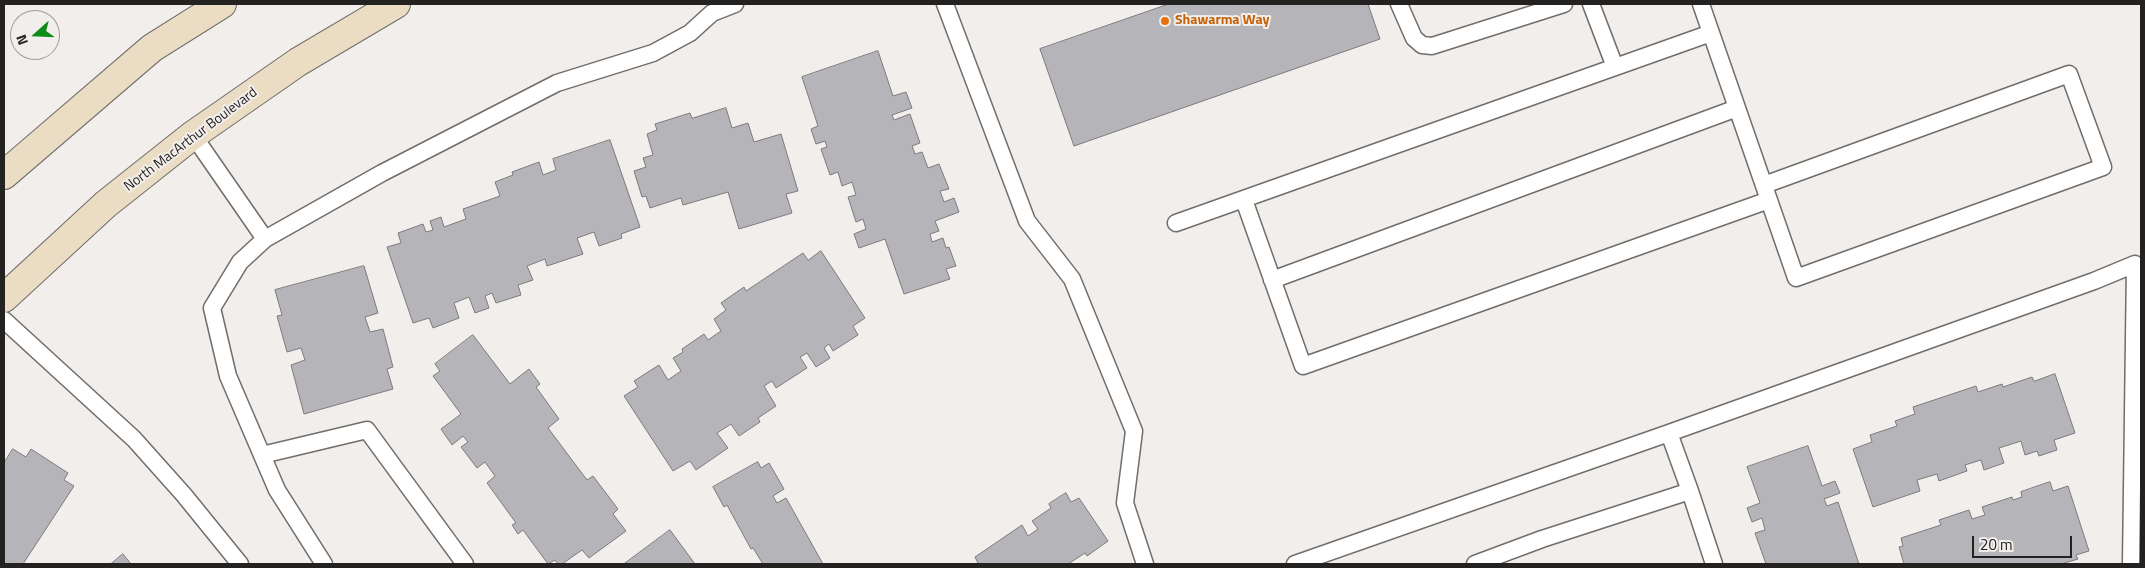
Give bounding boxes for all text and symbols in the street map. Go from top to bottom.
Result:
north arrow [10,10,60,60]
place label: Shawarma Way [1175,13,1269,29]
marker: Shawarma Way [1159,15,1171,27]
text: N [10,32,33,48]
street label: North MacArthur Boulevard [121,84,261,196]
scale bar [1975,526,2075,558]
text: 20 m [1980,533,2013,556]

